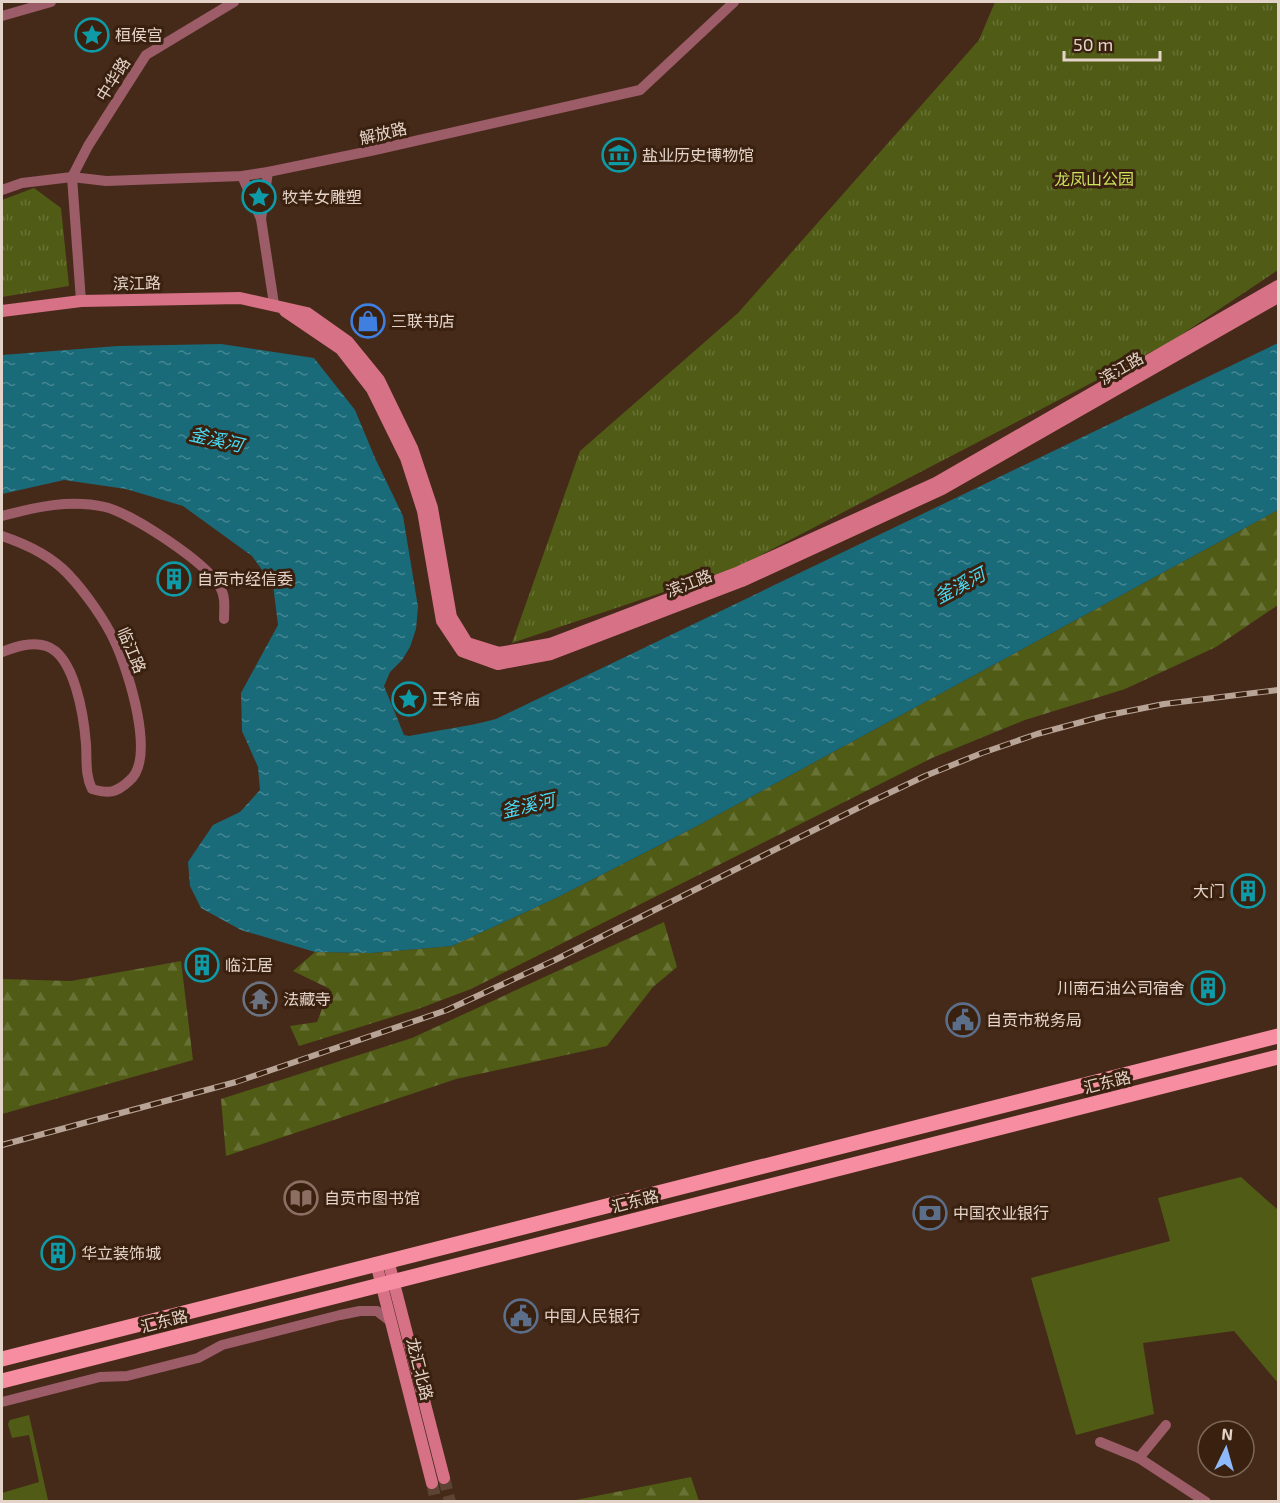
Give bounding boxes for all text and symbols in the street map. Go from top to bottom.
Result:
place icon: 桓侯宫 [74,17,110,53]
scale bar [1064,24,1160,62]
place label: 桓侯宫 [115,25,163,44]
text: 50 m [1073,33,1113,55]
street label: 中华路 [92,53,133,104]
street label: 解放路 [357,118,408,147]
museum icon: 盐业历史博物馆 [601,137,637,173]
place label: 盐业历史博物馆 [642,145,754,164]
park label: 龙凤山公园 [1054,169,1134,188]
place icon: 牧羊女雕塑 [241,179,277,215]
place label: 牧羊女雕塑 [282,187,362,206]
street label: 滨江路 [113,273,161,292]
shop icon: 三联书店 [350,303,386,339]
place label: 三联书店 [391,311,455,330]
street label: 滨江路 [1095,347,1146,388]
water label: 釜溪河 [187,422,248,456]
building icon: 自贡市经信委 [156,561,192,597]
water label: 釜溪河 [931,561,991,608]
street label: 滨江路 [663,565,715,600]
place label: 自贡市经信委 [197,569,293,588]
street label: 临江路 [114,624,151,676]
place icon: 王爷庙 [391,681,427,717]
place label: 王爷庙 [432,689,480,708]
water label: 釜溪河 [499,788,559,822]
building icon: 大门 [1230,873,1266,909]
place label: 大门 [1193,881,1225,900]
building icon: 临江居 [184,947,220,983]
place label: 临江居 [225,955,273,974]
building icon: 川南石油公司宿舍 [1190,970,1226,1006]
place label: 川南石油公司宿舍 [1057,978,1185,997]
temple icon: 法藏寺 [242,981,278,1017]
place label: 法藏寺 [283,989,331,1008]
public building icon: 自贡市税务局 [945,1002,981,1038]
place label: 自贡市税务局 [986,1010,1082,1029]
street label: 汇东路 [1081,1066,1132,1097]
library icon: 自贡市图书馆 [283,1180,319,1216]
street label: 汇东路 [609,1185,660,1216]
place label: 自贡市图书馆 [324,1188,420,1207]
bank icon: 中国农业银行 [912,1195,948,1231]
place label: 中国农业银行 [953,1203,1049,1222]
building icon: 华立装饰城 [40,1235,76,1271]
place label: 华立装饰城 [81,1243,161,1262]
public building icon: 中国人民银行 [503,1298,539,1334]
street label: 汇东路 [138,1305,189,1336]
place label: 中国人民银行 [544,1306,640,1325]
street label: 龙汇北路 [404,1336,437,1402]
north arrow [1196,1419,1256,1479]
text: N [1221,1424,1234,1444]

